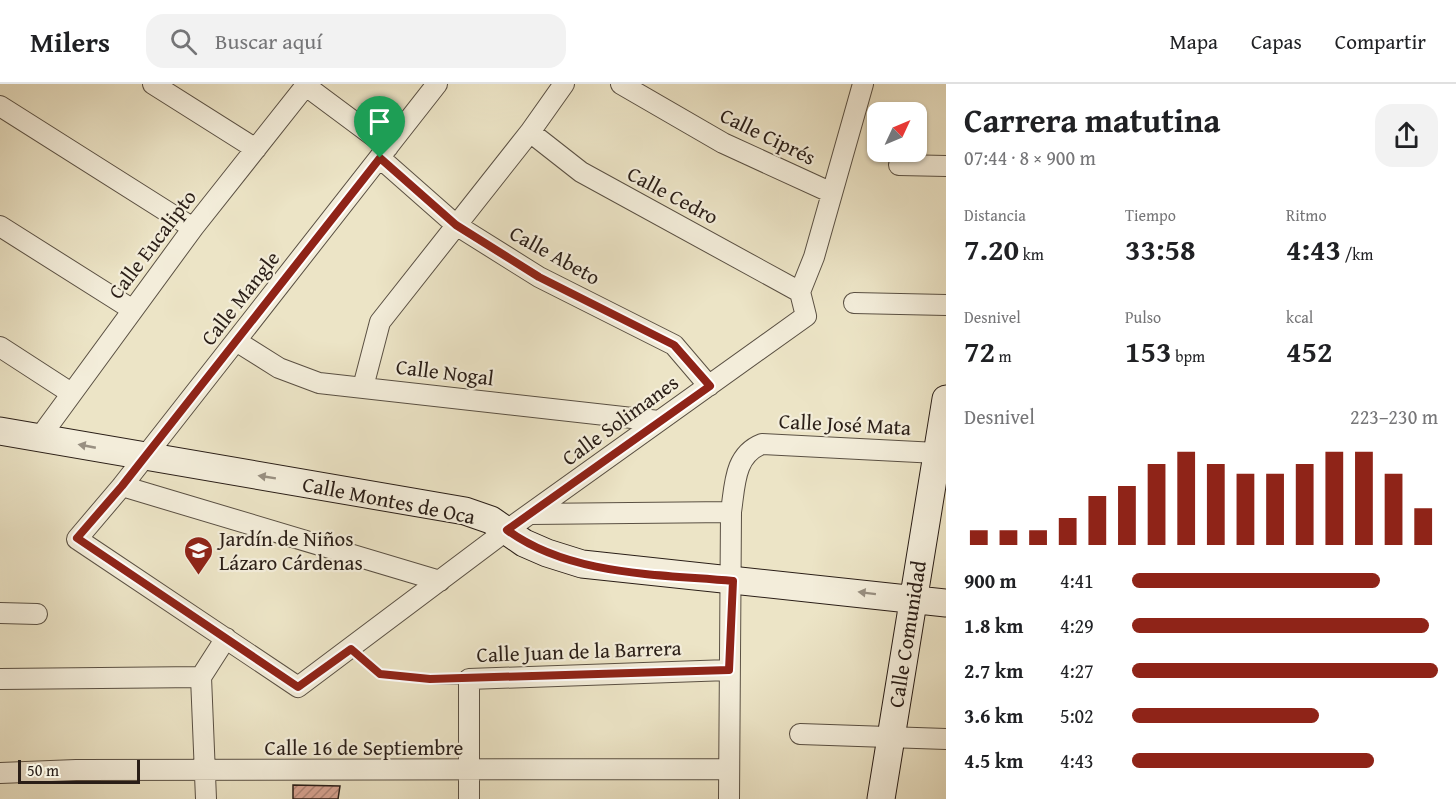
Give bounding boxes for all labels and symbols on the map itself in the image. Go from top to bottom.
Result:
pin [354,96,405,158]
street label: Calle Ciprés [715,99,821,173]
north arrow [867,102,927,162]
street label: Calle Cedro [622,158,724,232]
street label: Calle Eucalipto [100,183,204,305]
street label: Calle Abeto [504,217,606,293]
street label: Calle Mangle [193,244,287,352]
street label: Calle Nogal [394,351,496,393]
street label: Calle Solimanes [555,367,685,473]
street label: Calle José Mata [778,405,912,443]
one-way arrow [77,441,96,450]
street label: Calle Montes de Oca [300,468,478,532]
one-way arrow [257,472,276,481]
place label: Jardín de Niños Lázaro Cárdenas [216,523,363,578]
school or university icon: Jardín de Niños Lázaro Cárdenas [182,534,214,576]
street label: Calle Comunidad [880,558,934,710]
one-way arrow [858,589,877,598]
street label: Calle Juan de la Barrera [476,632,682,670]
street label: Calle 16 de Septiembre [265,732,464,763]
scale bar [18,757,140,784]

